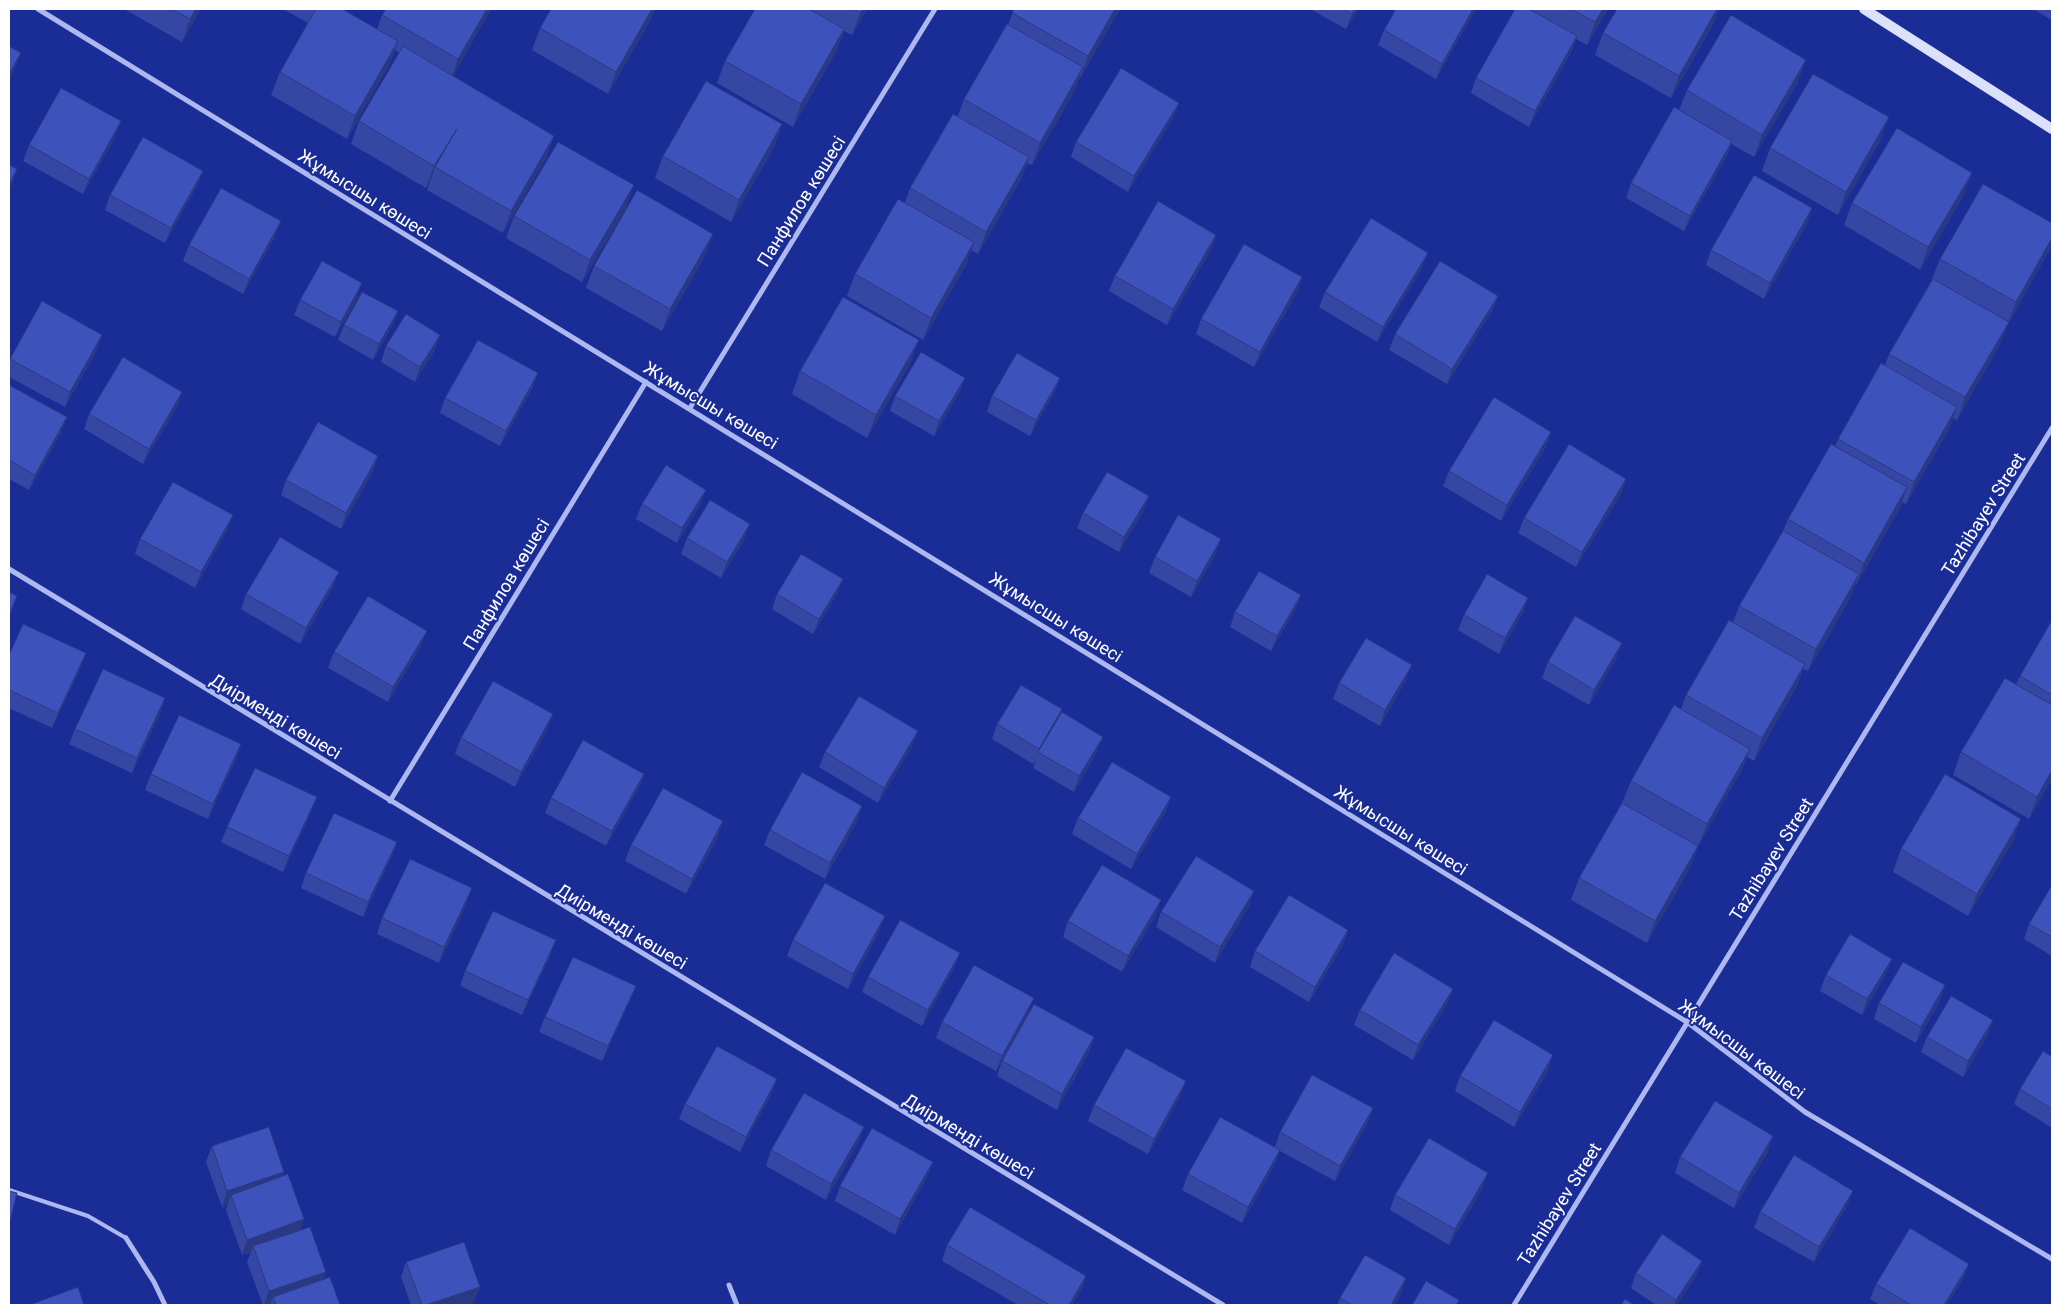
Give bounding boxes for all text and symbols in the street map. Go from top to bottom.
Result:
street label: Панфилов көшесі [752,132,850,270]
street label: Жұмысшы көшесі [295,145,435,243]
street label: Жұмысшы көшесі [640,357,782,453]
street label: Tazhibayev Street [1937,449,2029,579]
street label: Панфилов көшесі [458,514,554,654]
street label: Жұмысшы көшесі [986,568,1126,666]
street label: Диірменді көшесі [207,669,345,763]
street label: Жұмысшы көшесі [1331,781,1471,879]
street label: Tazhibayev Street [1725,794,1817,924]
street label: Диірменді көшесі [553,879,691,973]
street label: Жұмысшы көшесі [1675,995,1809,1103]
street label: Диірменді көшесі [900,1089,1038,1183]
street label: Tazhibayev Street [1513,1139,1605,1269]

